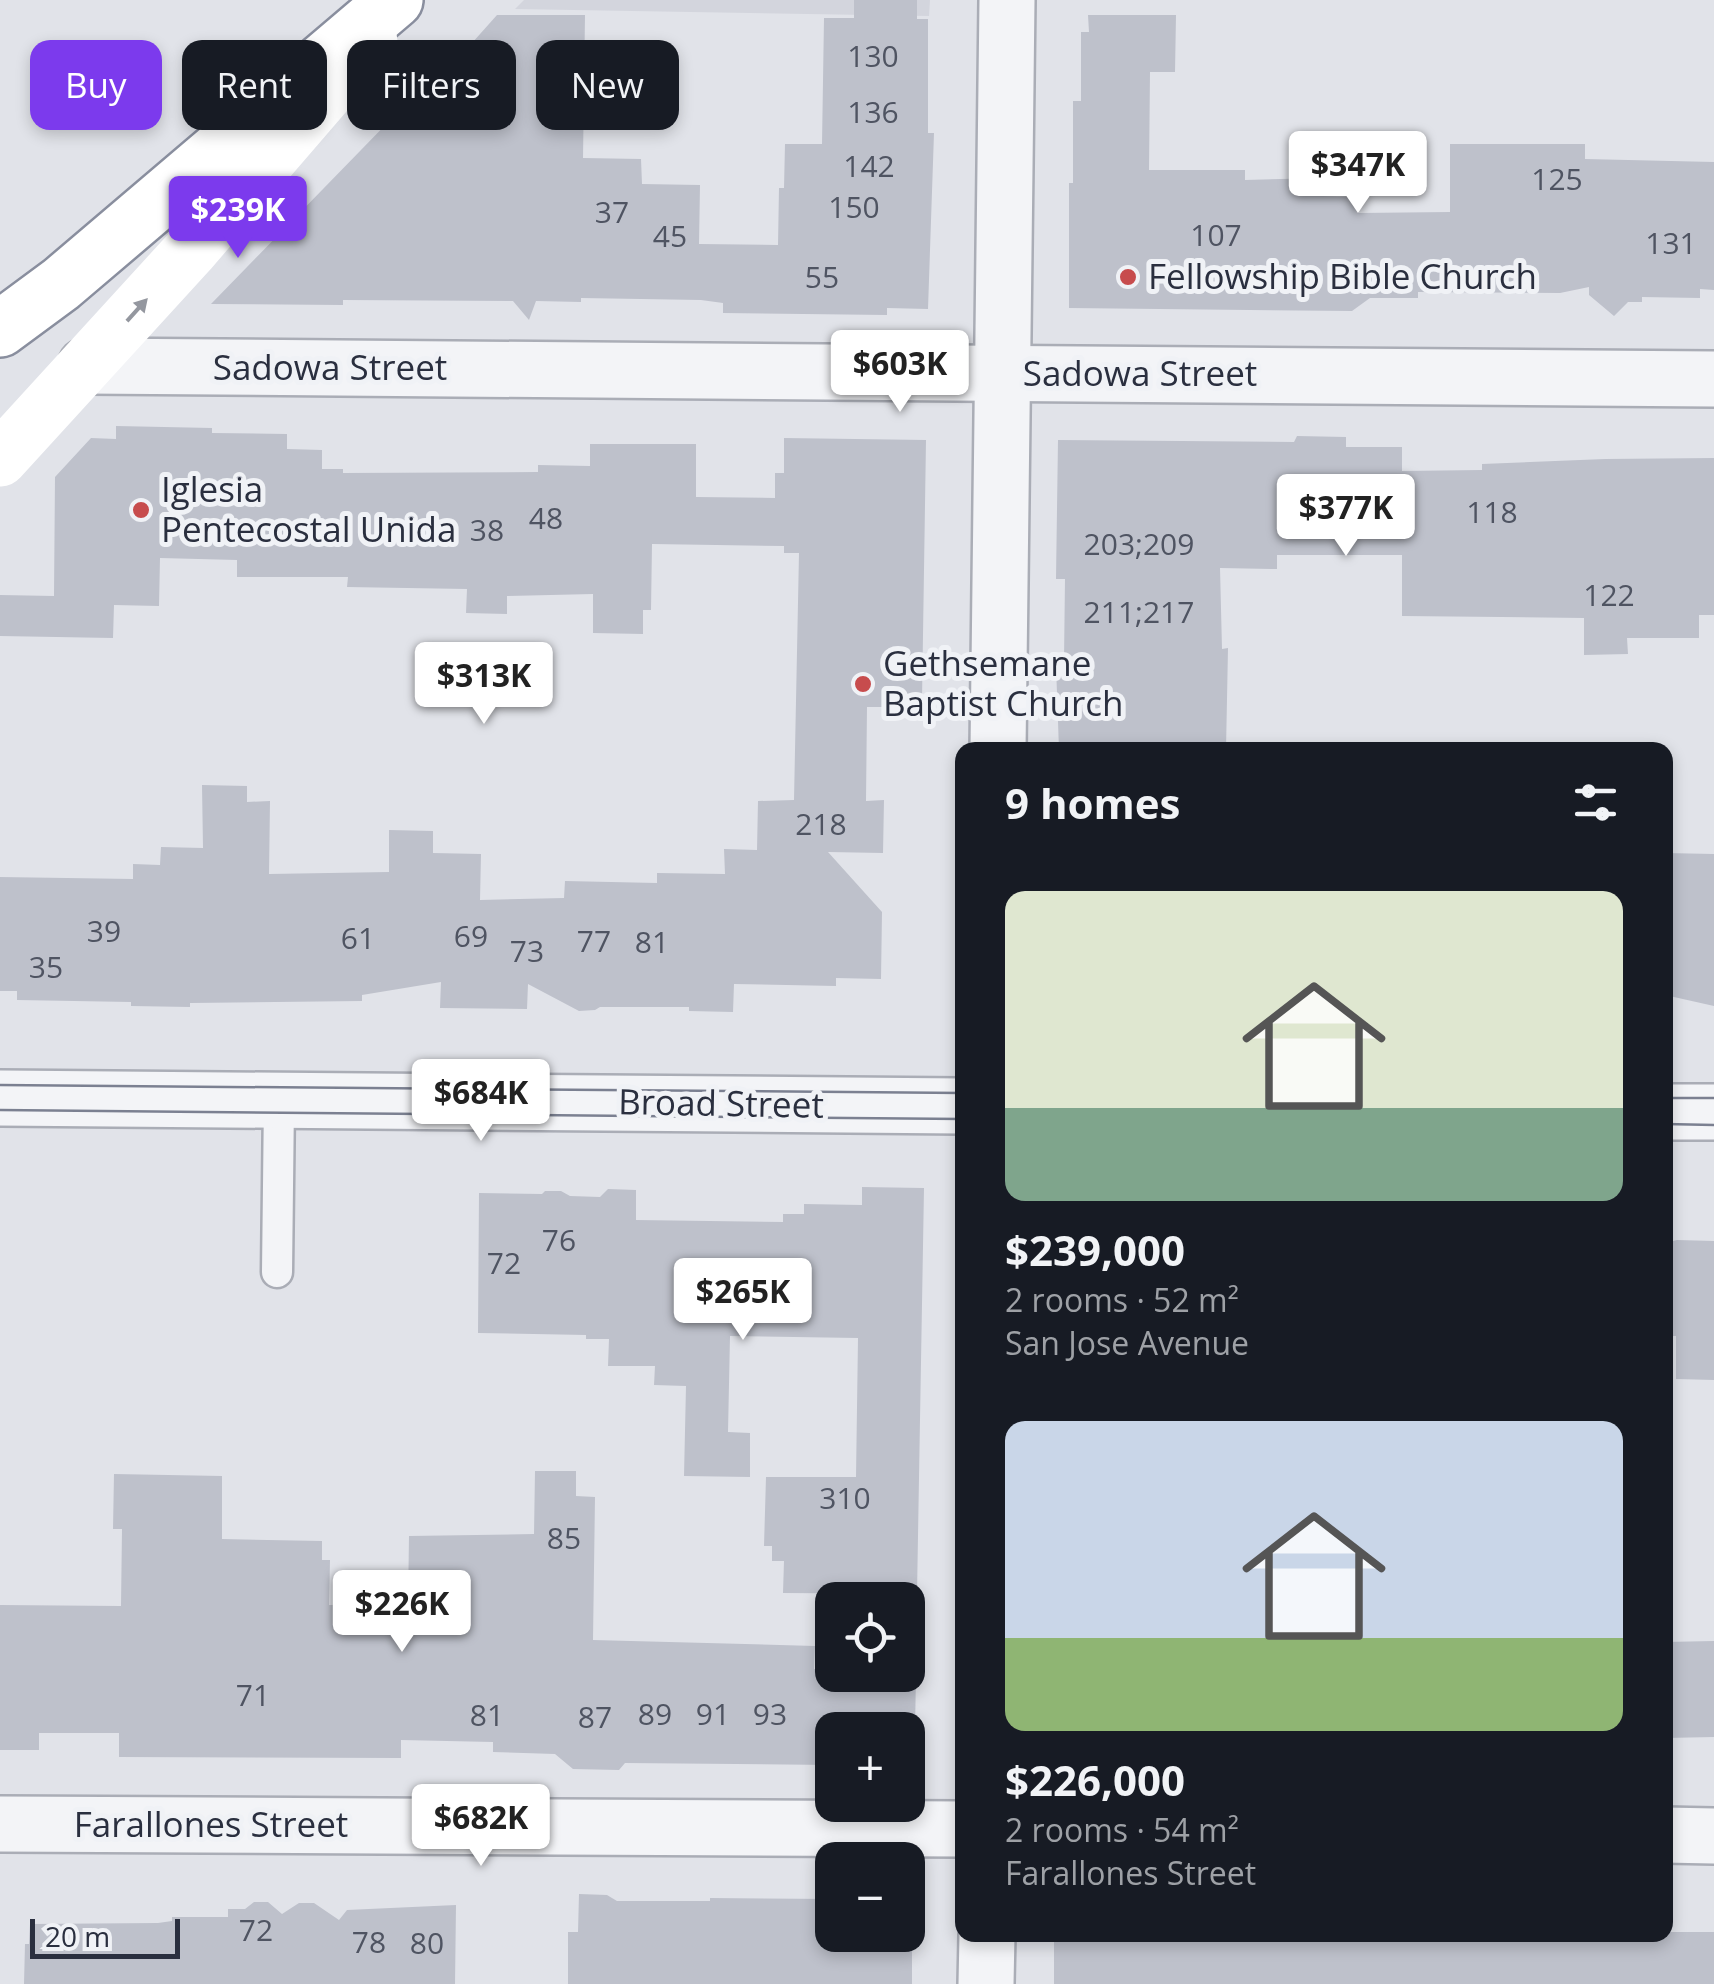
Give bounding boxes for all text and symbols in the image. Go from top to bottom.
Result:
house number: 130 [847,35,899,76]
chip: Buy [30,40,162,130]
chip: Rent [182,40,327,130]
chip: Filters [347,40,516,130]
chip: New [536,40,679,130]
house number: 136 [847,91,899,132]
pin: $347K [1288,131,1428,216]
text: $347K [1311,142,1405,185]
house number: 142 [843,145,895,186]
house number: 125 [1531,158,1583,199]
pin: $239K [168,176,308,261]
house number: 150 [828,186,880,227]
text: $239K [191,187,285,230]
house number: 37 [595,191,629,232]
house number: 107 [1190,214,1242,255]
house number: 45 [653,215,687,256]
house number: 131 [1645,222,1697,263]
place label: Fellowship Bible Church [1148,252,1537,299]
house number: 55 [805,256,839,297]
marker: Fellowship Bible Church [1117,266,1139,288]
one-way arrow [126,298,148,323]
pin: $603K [830,330,970,415]
text: $603K [853,341,947,384]
street label: Sadowa Street [213,343,447,390]
street label: Sadowa Street [1023,349,1257,396]
place label: Iglesia Pentecostal Unida [161,465,456,552]
pin: $377K [1276,474,1416,559]
text: $377K [1299,485,1393,528]
house number: 118 [1466,491,1518,532]
house number: 48 [529,497,563,538]
marker: Iglesia Pentecostal Unida [130,499,152,521]
house number: 38 [470,509,504,550]
house number: 203;209 [1084,523,1194,564]
house number: 122 [1583,574,1635,615]
house number: 211;217 [1084,591,1194,632]
place label: Gethsemane Baptist Church [883,639,1124,726]
pin: $313K [414,642,554,727]
text: $313K [437,653,531,696]
marker: Gethsemane Baptist Church [852,673,874,695]
text: 9 homes [1005,774,1180,831]
icon: filters [1568,775,1623,830]
house number: 218 [795,803,847,844]
house number: 39 [87,910,121,951]
house number: 69 [454,915,488,956]
house number: 61 [341,917,375,958]
house number: 77 [577,920,611,961]
house number: 81 [635,921,669,962]
house number: 73 [510,930,544,971]
house number: 35 [29,946,63,987]
icon: home [1224,956,1404,1136]
pin: $684K [411,1059,551,1144]
text: $684K [434,1070,528,1113]
street label: Broad Street [618,1077,824,1128]
house number: 76 [542,1219,576,1260]
text: $239,000 [1005,1221,1185,1278]
house number: 72 [487,1242,521,1283]
pin: $265K [673,1258,813,1343]
text: $265K [696,1269,790,1312]
text: 2 rooms · 52 m² [1005,1278,1239,1321]
text: San Jose Avenue [1005,1321,1249,1364]
house number: 310 [819,1477,871,1518]
icon: home [1224,1486,1404,1666]
house number: 85 [547,1517,581,1558]
pin: $226K [332,1570,472,1655]
text: $226K [355,1581,449,1624]
map controls [815,1582,925,1952]
button: locate [815,1582,925,1692]
house number: 71 [236,1674,270,1715]
house number: 89 [638,1693,672,1734]
house number: 91 [696,1693,730,1734]
house number: 93 [753,1693,787,1734]
house number: 81 [470,1694,504,1735]
house number: 87 [578,1696,612,1737]
button: + [815,1712,925,1822]
text: $226,000 [1005,1751,1185,1808]
pin: $682K [411,1784,551,1869]
text: $682K [434,1795,528,1838]
street label: Farallones Street [74,1800,348,1847]
text: 2 rooms · 54 m² [1005,1808,1239,1851]
button: − [815,1842,925,1952]
text: Farallones Street [1005,1851,1256,1894]
house number: 72 [239,1909,273,1950]
scale bar [30,1914,180,1958]
text: 20 m [45,1917,110,1955]
house number: 78 [352,1921,386,1962]
house number: 80 [410,1922,444,1963]

